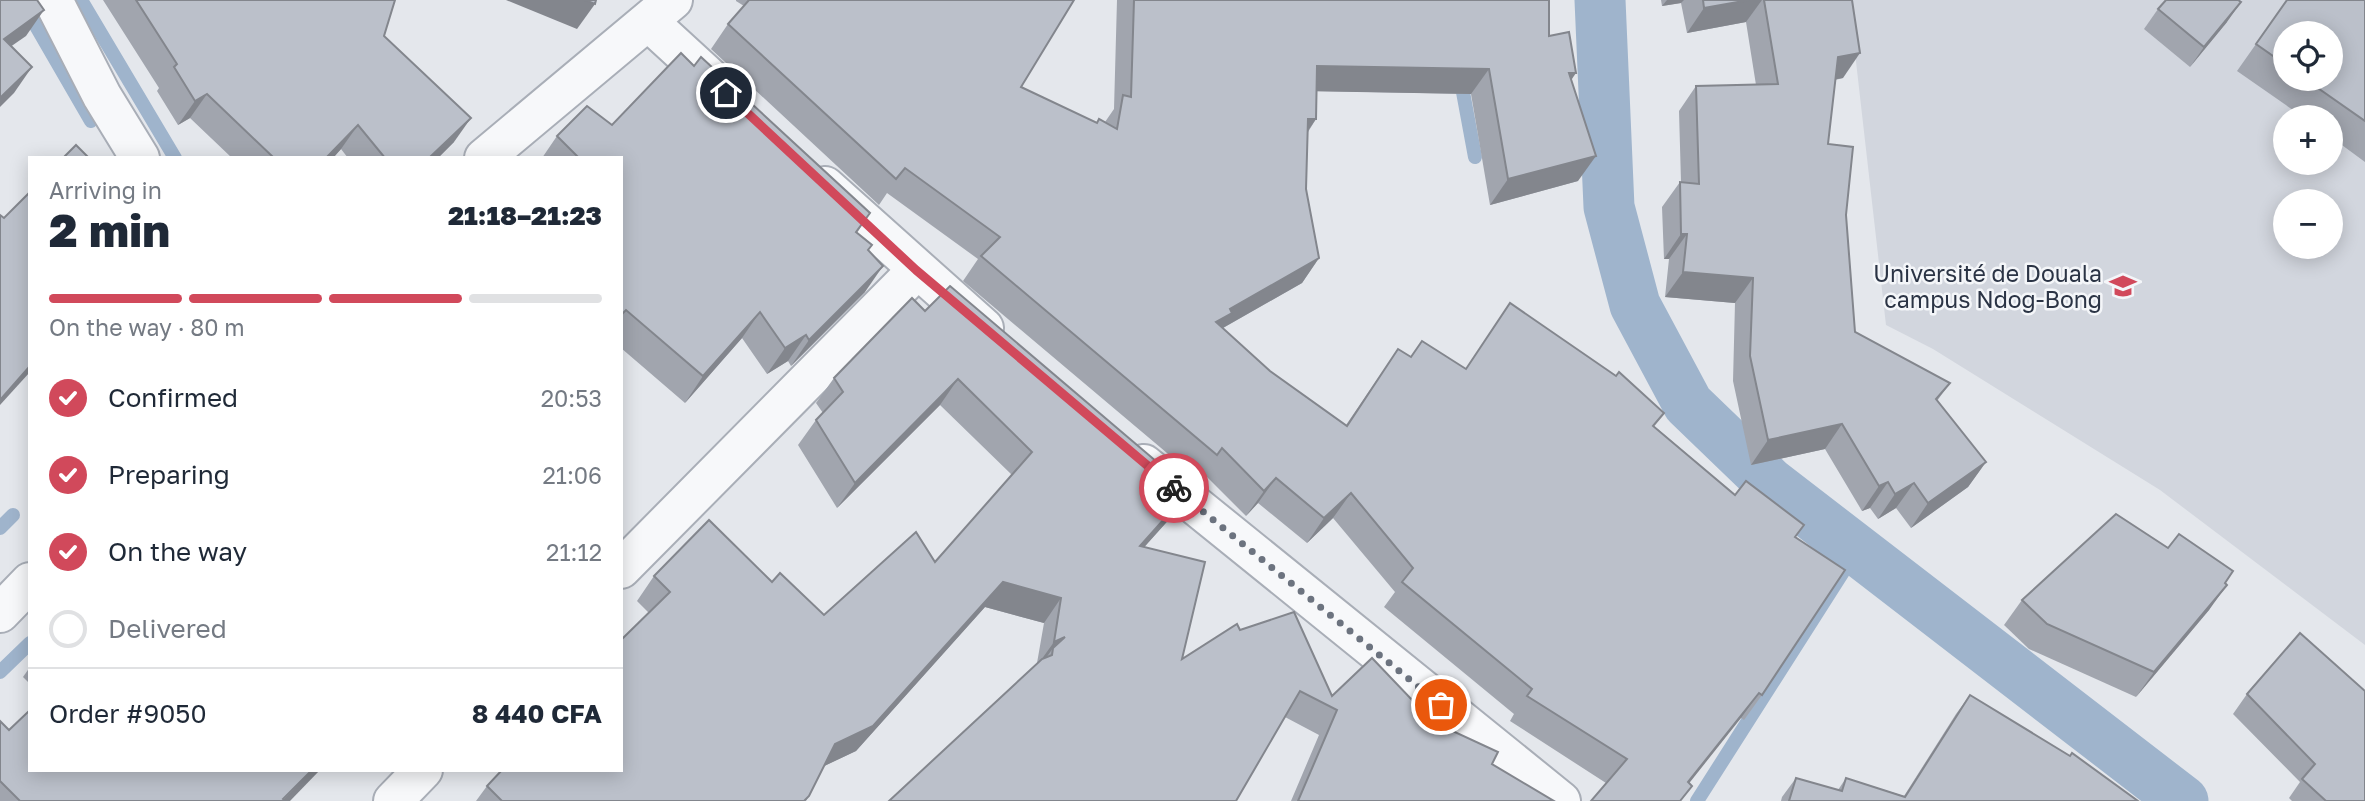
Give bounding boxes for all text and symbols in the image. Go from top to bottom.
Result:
map controls [2273,21,2343,259]
button: locate [2273,21,2343,91]
pin [696,63,756,123]
icon: home [707,74,745,112]
button: + [2273,105,2343,175]
text: Arriving in [49,176,162,204]
button: − [2273,189,2343,259]
text: 21:18–21:23 [448,200,602,231]
text: 2 min [49,202,170,257]
place label: Université de Douala campus Ndog-Bong [1873,259,2102,313]
school or university icon: Université de Douala campus Ndog-Bong [2108,271,2138,301]
text: On the way · 80 m [49,313,245,341]
icon: check [49,379,87,417]
text: Confirmed [108,382,238,413]
text: 20:53 [541,384,602,412]
courier [1139,453,1209,523]
icon: check [49,456,87,494]
text: Preparing [108,459,230,490]
text: 21:06 [542,461,602,489]
icon: bike [1155,469,1193,507]
icon: check [49,533,87,571]
text: On the way [108,536,247,567]
text: 21:12 [546,538,602,566]
text: Delivered [108,613,227,644]
pin [1411,675,1471,735]
icon: bag [1422,686,1460,724]
text: Order #9050 [49,698,207,729]
text: 8 440 CFA [472,698,602,729]

